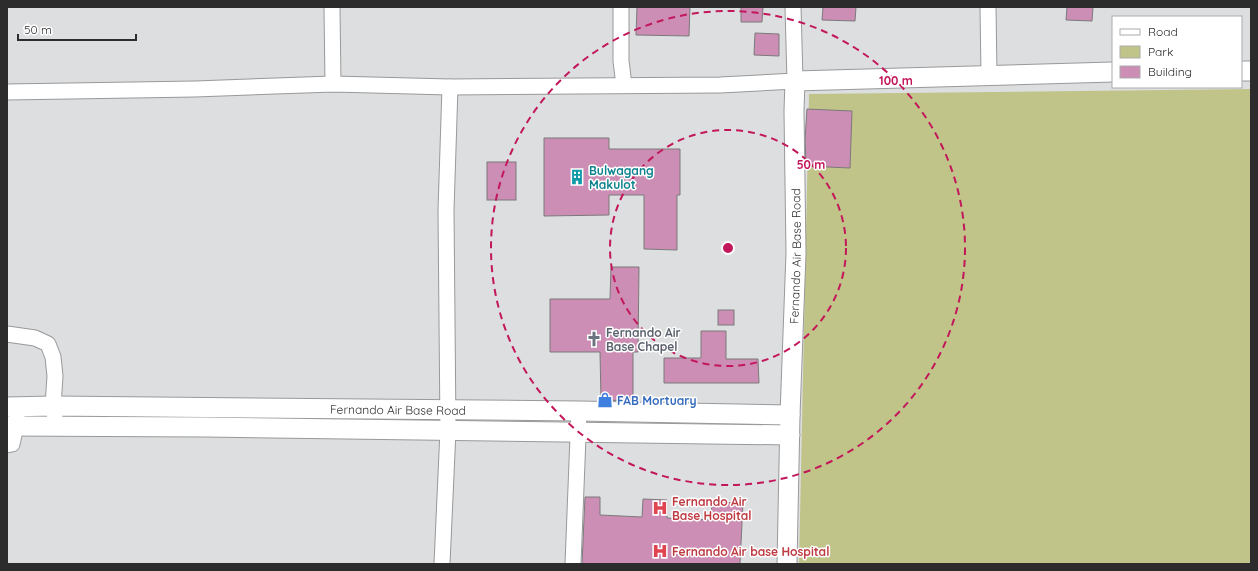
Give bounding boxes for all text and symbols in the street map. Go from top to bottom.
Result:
scale bar [18,16,136,42]
legend [1112,16,1242,88]
text: 50 m [24,22,52,37]
text: Road [1148,24,1178,39]
text: Park [1148,44,1173,59]
text: Building [1148,64,1192,79]
text: 100 m [879,73,913,88]
text: 50 m [797,157,825,172]
place label: Bulwagang Makulot [589,163,654,192]
building icon: Bulwagang Makulot [568,168,586,186]
street label: Fernando Air Base Road [786,188,804,324]
centre of rings [721,241,735,255]
place label: Fernando Air Base Chapel [606,325,681,354]
church icon: Fernando Air Base Chapel [585,330,603,348]
shop icon: FAB Mortuary [596,391,614,409]
place label: FAB Mortuary [617,393,697,408]
street label: Fernando Air Base Road [330,401,466,417]
place label: Fernando Air Base Hospital [672,494,752,523]
hospital icon: Fernando Air Base Hospital [651,499,669,517]
hospital icon: Fernando Air base Hospital [651,542,669,560]
place label: Fernando Air base Hospital [672,544,829,559]

